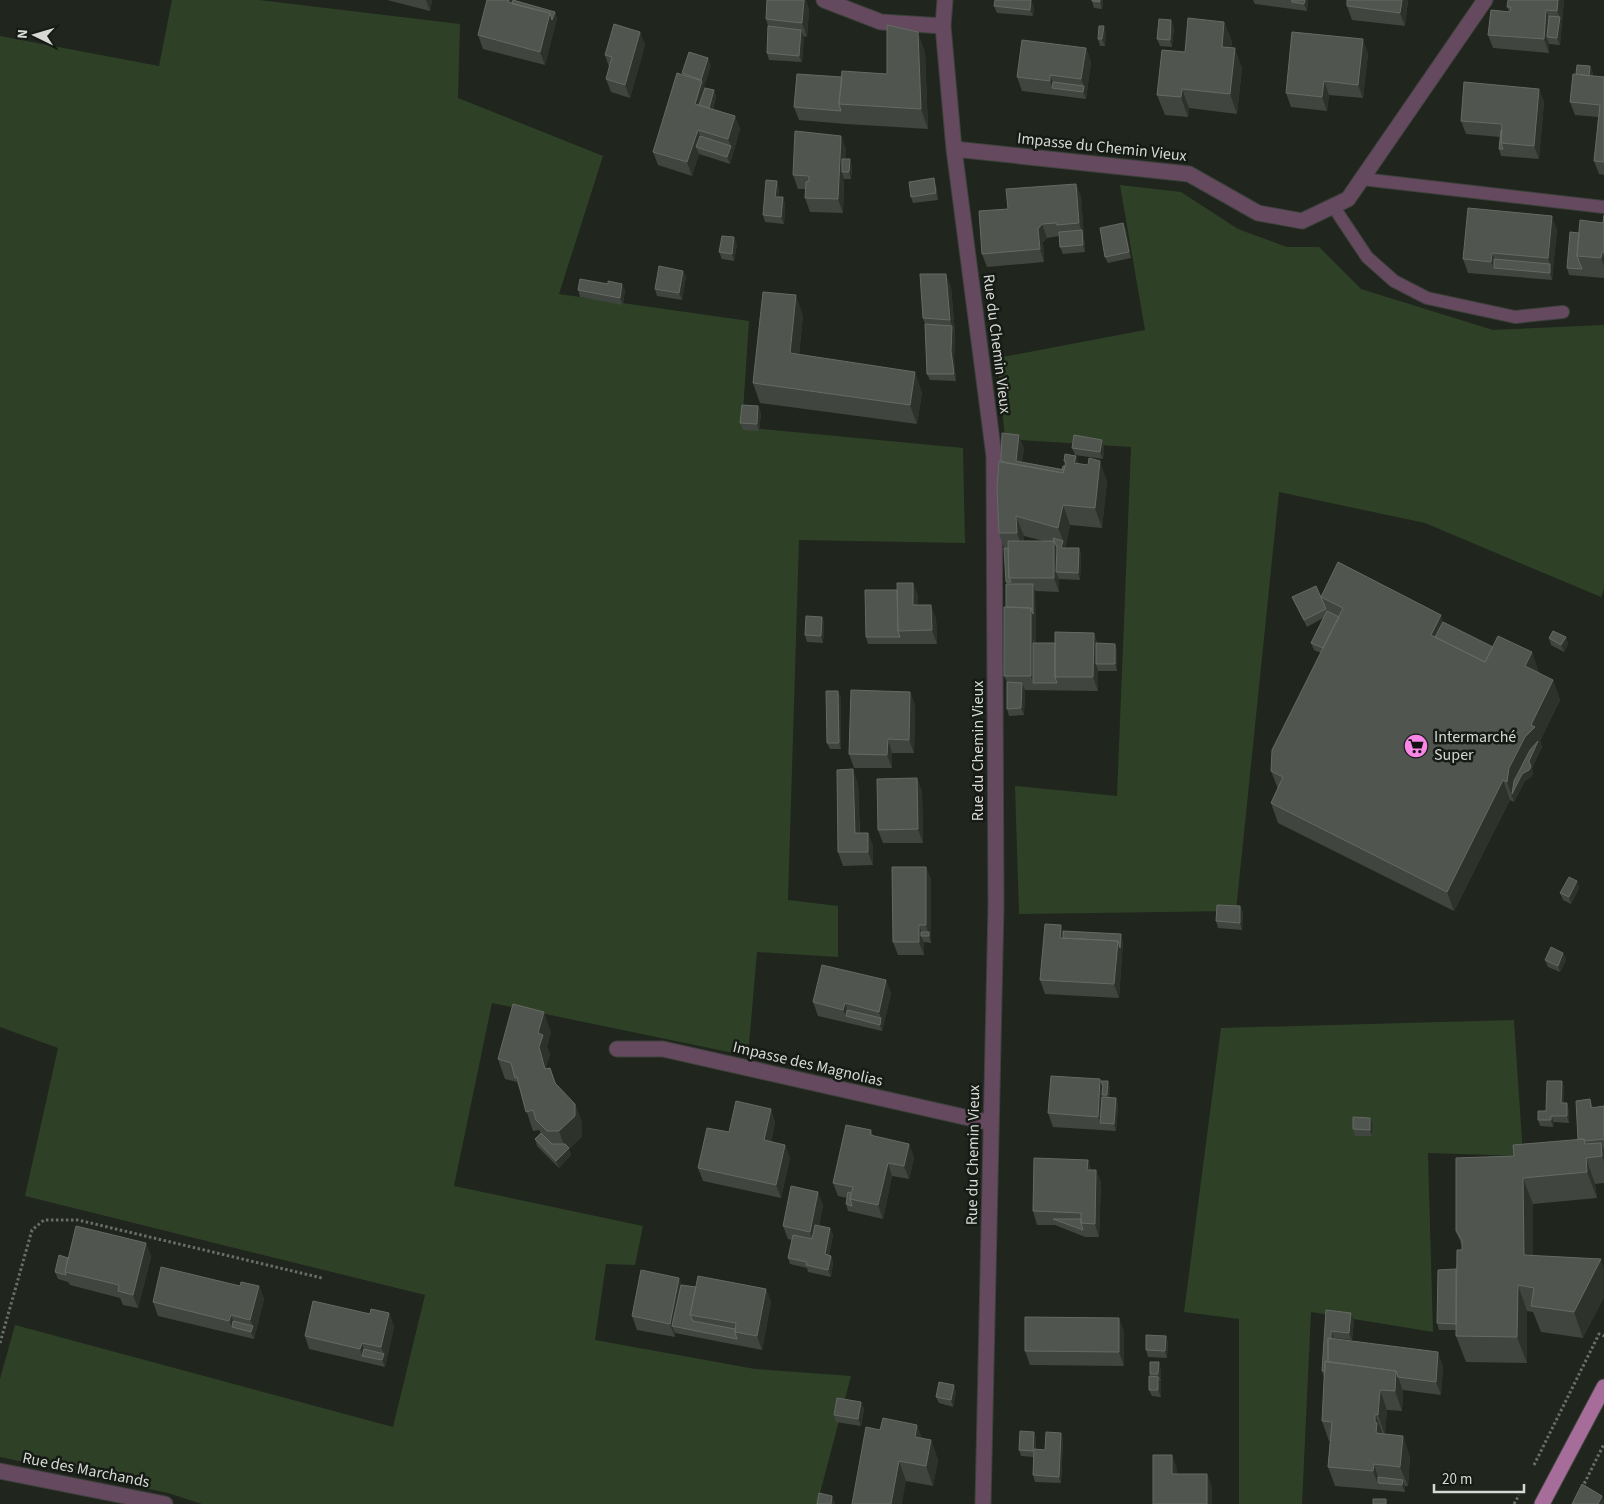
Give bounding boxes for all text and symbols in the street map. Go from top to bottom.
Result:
north arrow [10,10,60,60]
text: N [13,28,33,39]
street label: Impasse du Chemin Vieux [1016,127,1188,167]
street label: Rue du Chemin Vieux [978,273,1016,415]
street label: Rue du Chemin Vieux [967,681,989,821]
place label: Intermarché Super [1434,726,1516,766]
supermarket icon: Intermarché Super [1403,733,1429,759]
street label: Impasse des Magnolias [731,1036,886,1092]
street label: Rue du Chemin Vieux [961,1085,985,1225]
street label: Rue des Marchands [21,1447,152,1493]
scale bar [1434,1462,1524,1494]
text: 20 m [1442,1469,1472,1490]

